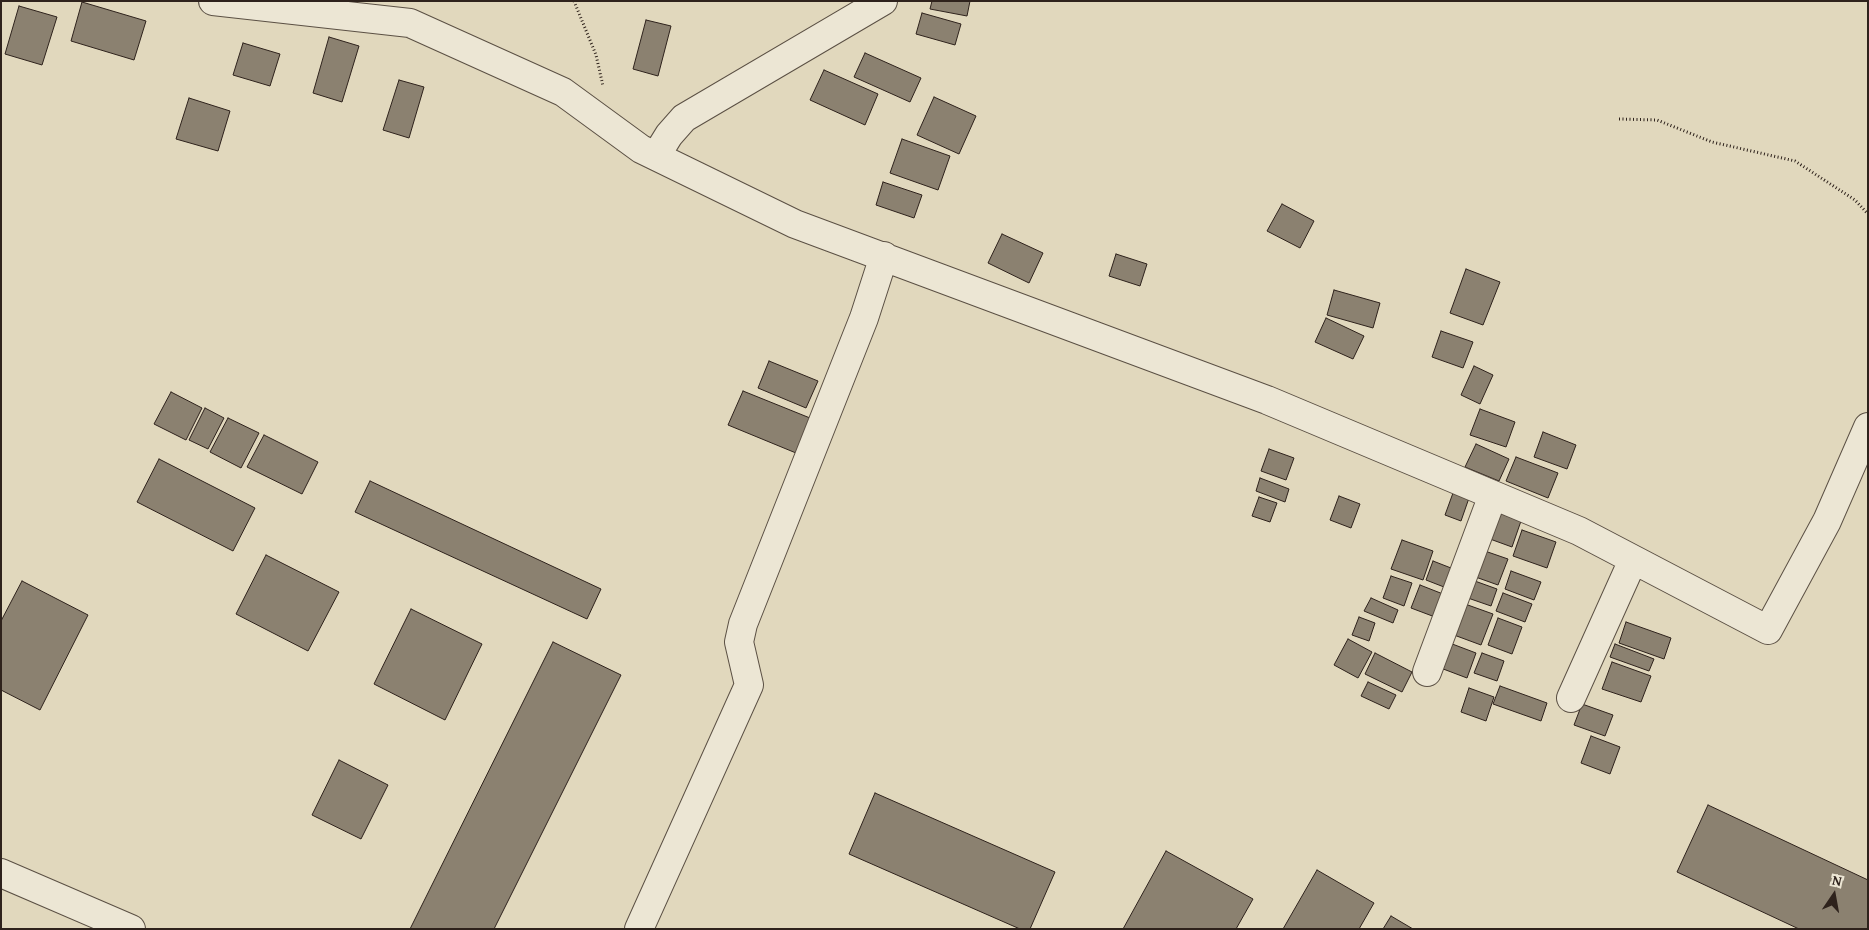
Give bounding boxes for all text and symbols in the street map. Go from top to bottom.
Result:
north arrow [1809,870,1859,920]
text: N [1830,870,1844,891]

